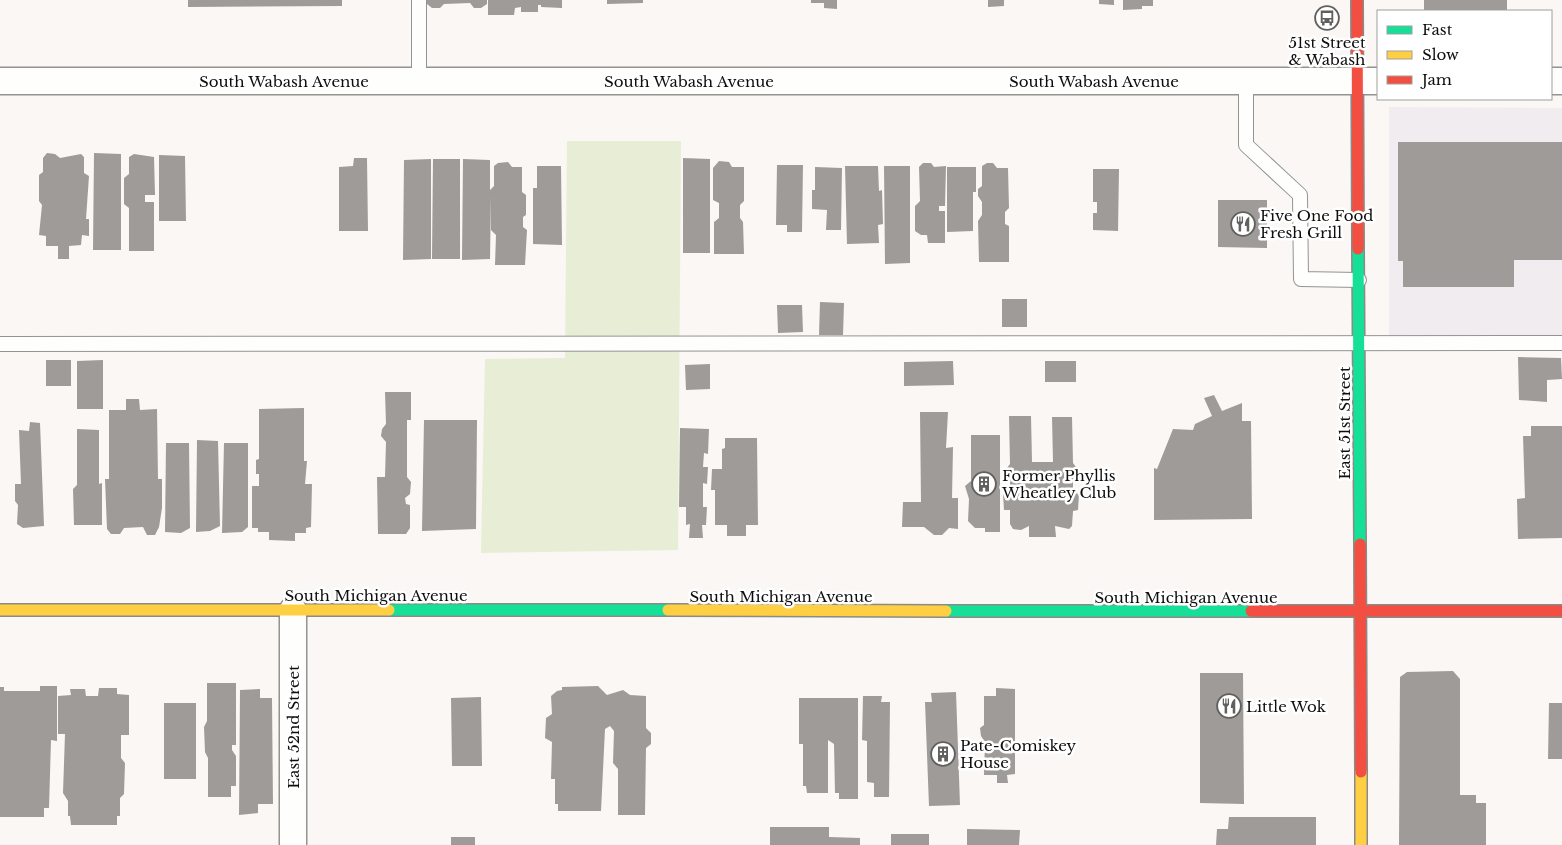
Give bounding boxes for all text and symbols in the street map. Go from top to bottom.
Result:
bus stop icon: 51st Street & Wabash [1314,5,1340,31]
legend [1377,10,1552,100]
text: Fast [1422,20,1453,39]
place label: 51st Street & Wabash [1288,33,1366,69]
text: Slow [1422,45,1459,64]
text: Jam [1420,70,1452,89]
street label: South Wabash Avenue [199,72,369,91]
street label: South Wabash Avenue [604,72,774,91]
street label: South Wabash Avenue [1009,72,1179,91]
place label: Five One Food Fresh Grill [1260,206,1373,242]
restaurant icon: Five One Food Fresh Grill [1230,211,1256,237]
street label: East 51st Street [1335,366,1354,480]
place label: Former Phyllis Wheatley Club [1001,466,1116,502]
building icon: Former Phyllis Wheatley Club [971,471,997,497]
street label: South Michigan Avenue [284,586,468,605]
street label: South Michigan Avenue [689,587,873,606]
street label: South Michigan Avenue [1094,588,1278,607]
street label: East 52nd Street [284,665,303,789]
restaurant icon: Little Wok [1216,693,1242,719]
place label: Little Wok [1246,697,1327,716]
place label: Pate-Comiskey House [960,736,1077,772]
building icon: Pate-Comiskey House [930,741,956,767]

